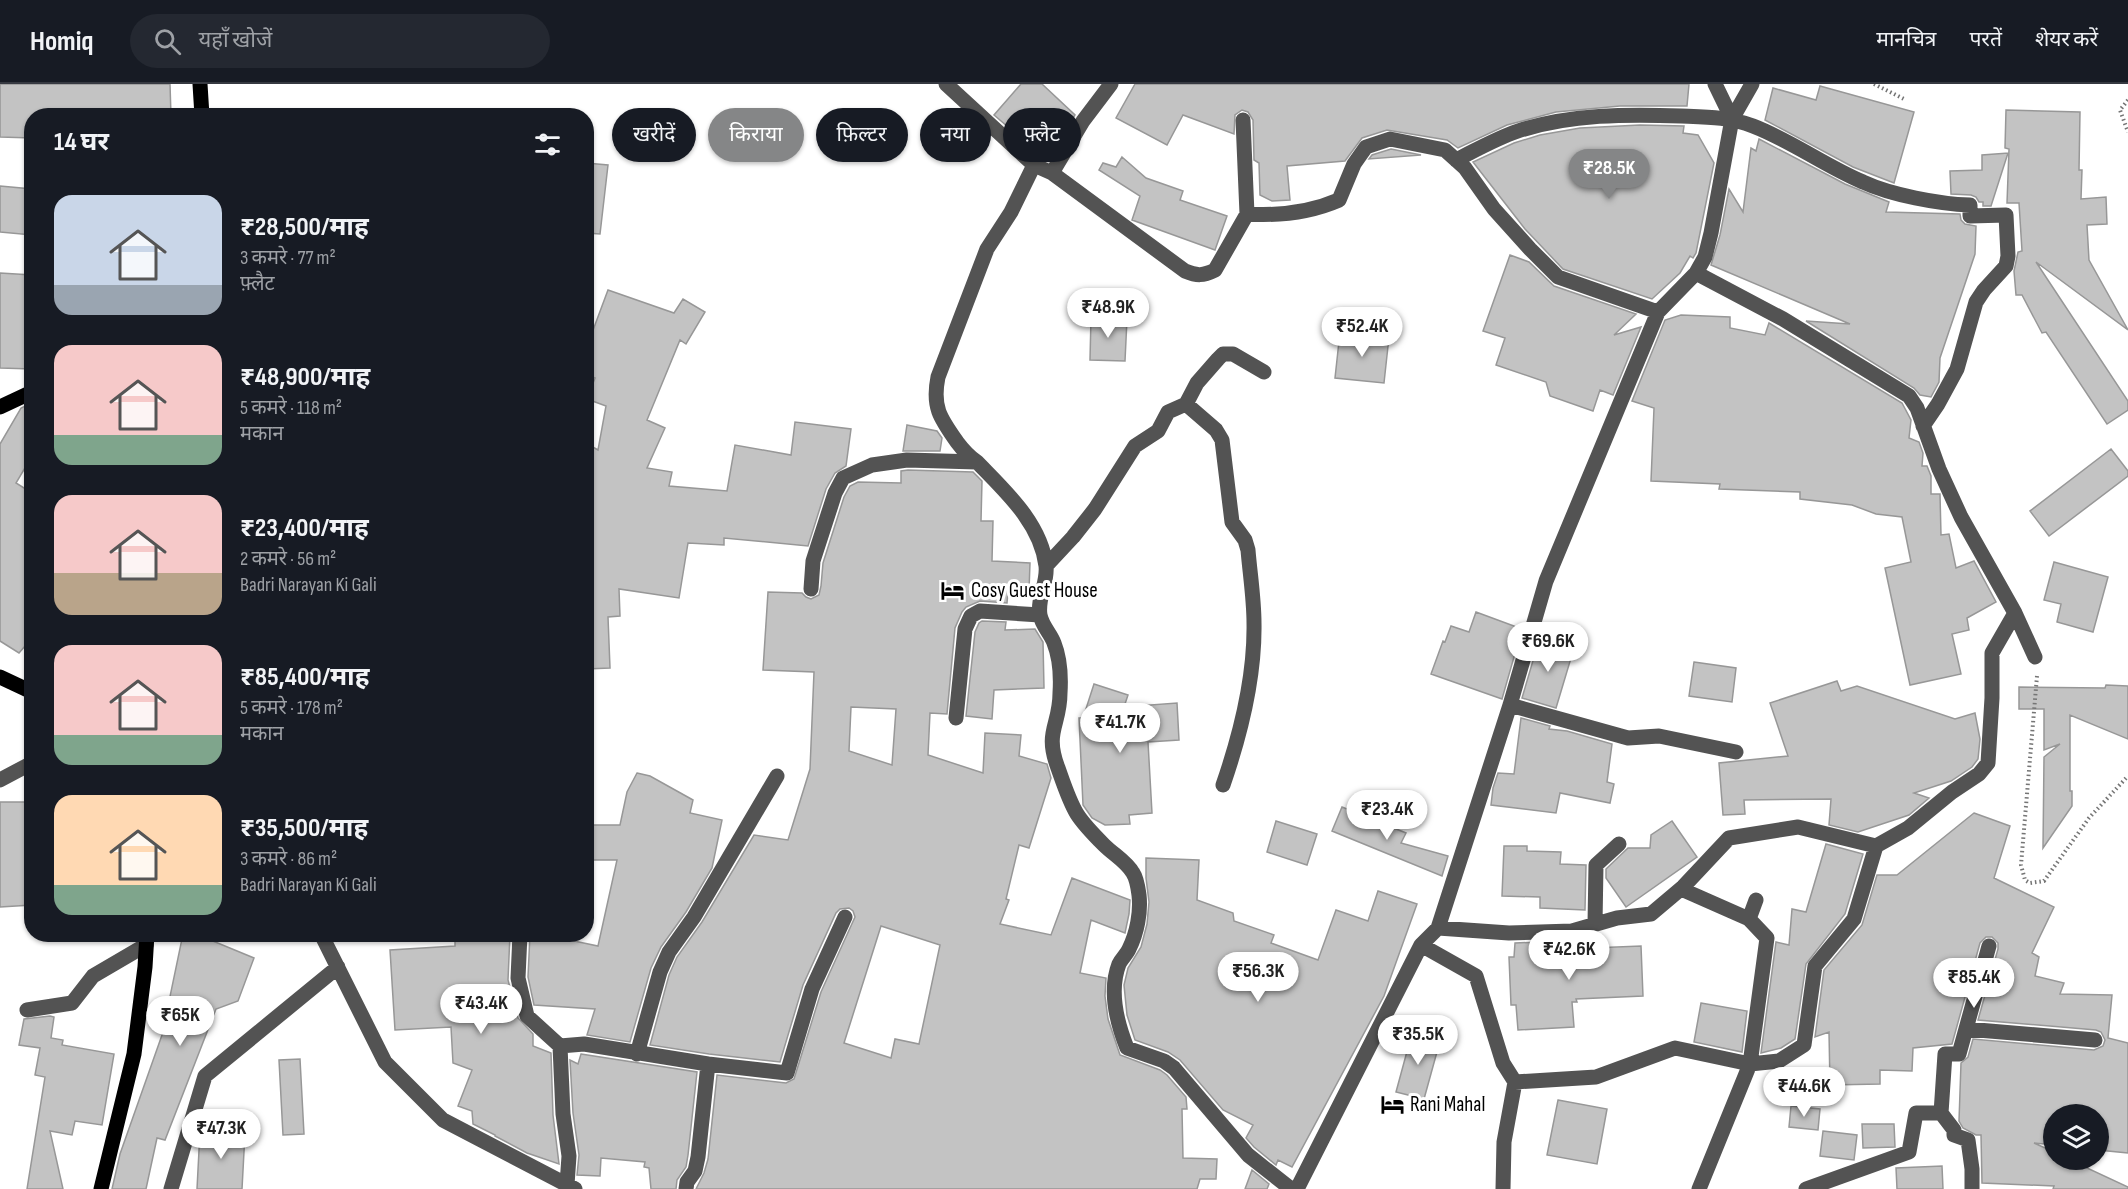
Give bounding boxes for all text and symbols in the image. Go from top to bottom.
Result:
search box [130,14,550,68]
text: Homiq [30,25,94,58]
icon: search [151,25,184,58]
text: यहाँ खोजें [199,27,272,54]
text: मानचित्र [1876,27,1936,52]
text: परतें [1969,27,2002,52]
text: शेयर करें [2035,27,2098,52]
chip: खरीदें [612,108,696,162]
chip: किराया [708,108,804,162]
chip: फ़िल्टर [816,108,908,162]
chip: नया [920,108,991,162]
chip: फ़्लैट [1003,108,1081,162]
text: 14 घर [54,127,109,158]
icon: filters [531,128,564,161]
pin: ₹28.5K [1560,149,1658,200]
text: ₹28.5K [1583,156,1635,180]
text: ₹28,500/माह [240,212,369,243]
icon: home [102,219,174,291]
text: 3 कमरे · 77 m² [240,246,336,270]
text: फ़्लैट [240,272,275,296]
pin: ₹48.9K [1059,288,1157,339]
text: ₹48.9K [1081,295,1135,319]
pin: ₹52.4K [1313,307,1411,358]
text: ₹52.4K [1336,314,1388,338]
text: ₹48,900/माह [240,362,370,393]
icon: home [102,369,174,441]
text: 5 कमरे · 118 m² [240,396,342,420]
text: मकान [240,422,284,446]
text: ₹23,400/माह [240,513,369,544]
icon: home [102,519,174,591]
text: 2 कमरे · 56 m² [240,547,336,571]
text: Badri Narayan Ki Gali [240,573,377,597]
hotel icon: Cosy Guest House [940,577,966,603]
place label: Cosy Guest House [971,578,1098,603]
pin: ₹69.6K [1499,622,1597,673]
text: ₹69.6K [1521,629,1575,653]
text: ₹85,400/माह [240,662,369,693]
icon: home [102,669,174,741]
text: 5 कमरे · 178 m² [240,696,343,720]
pin: ₹41.7K [1071,703,1169,754]
text: ₹41.7K [1094,710,1146,734]
text: मकान [240,722,284,746]
pin: ₹23.4K [1338,790,1436,841]
text: ₹23.4K [1361,797,1413,821]
text: ₹35,500/माह [240,813,368,844]
icon: home [102,819,174,891]
text: 3 कमरे · 86 m² [240,847,337,871]
text: Badri Narayan Ki Gali [240,873,377,897]
pin: ₹42.6K [1520,930,1618,981]
text: ₹42.6K [1543,937,1595,961]
pin: ₹56.3K [1209,952,1307,1003]
pin: ₹85.4K [1925,958,2023,1009]
text: ₹56.3K [1232,959,1284,983]
text: ₹85.4K [1947,965,2001,989]
pin: ₹43.4K [432,984,530,1035]
text: ₹43.4K [454,991,508,1015]
pin: ₹65K [144,996,216,1047]
text: ₹65K [160,1003,200,1027]
pin: ₹35.5K [1369,1015,1467,1066]
text: ₹35.5K [1392,1022,1444,1046]
pin: ₹44.6K [1755,1067,1853,1118]
text: ₹44.6K [1777,1074,1831,1098]
hotel icon: Rani Mahal [1379,1091,1405,1117]
place label: Rani Mahal [1410,1092,1485,1117]
map controls [2043,1104,2109,1170]
button: layers [2043,1104,2109,1170]
pin: ₹47.3K [172,1109,270,1160]
text: ₹47.3K [196,1116,246,1140]

